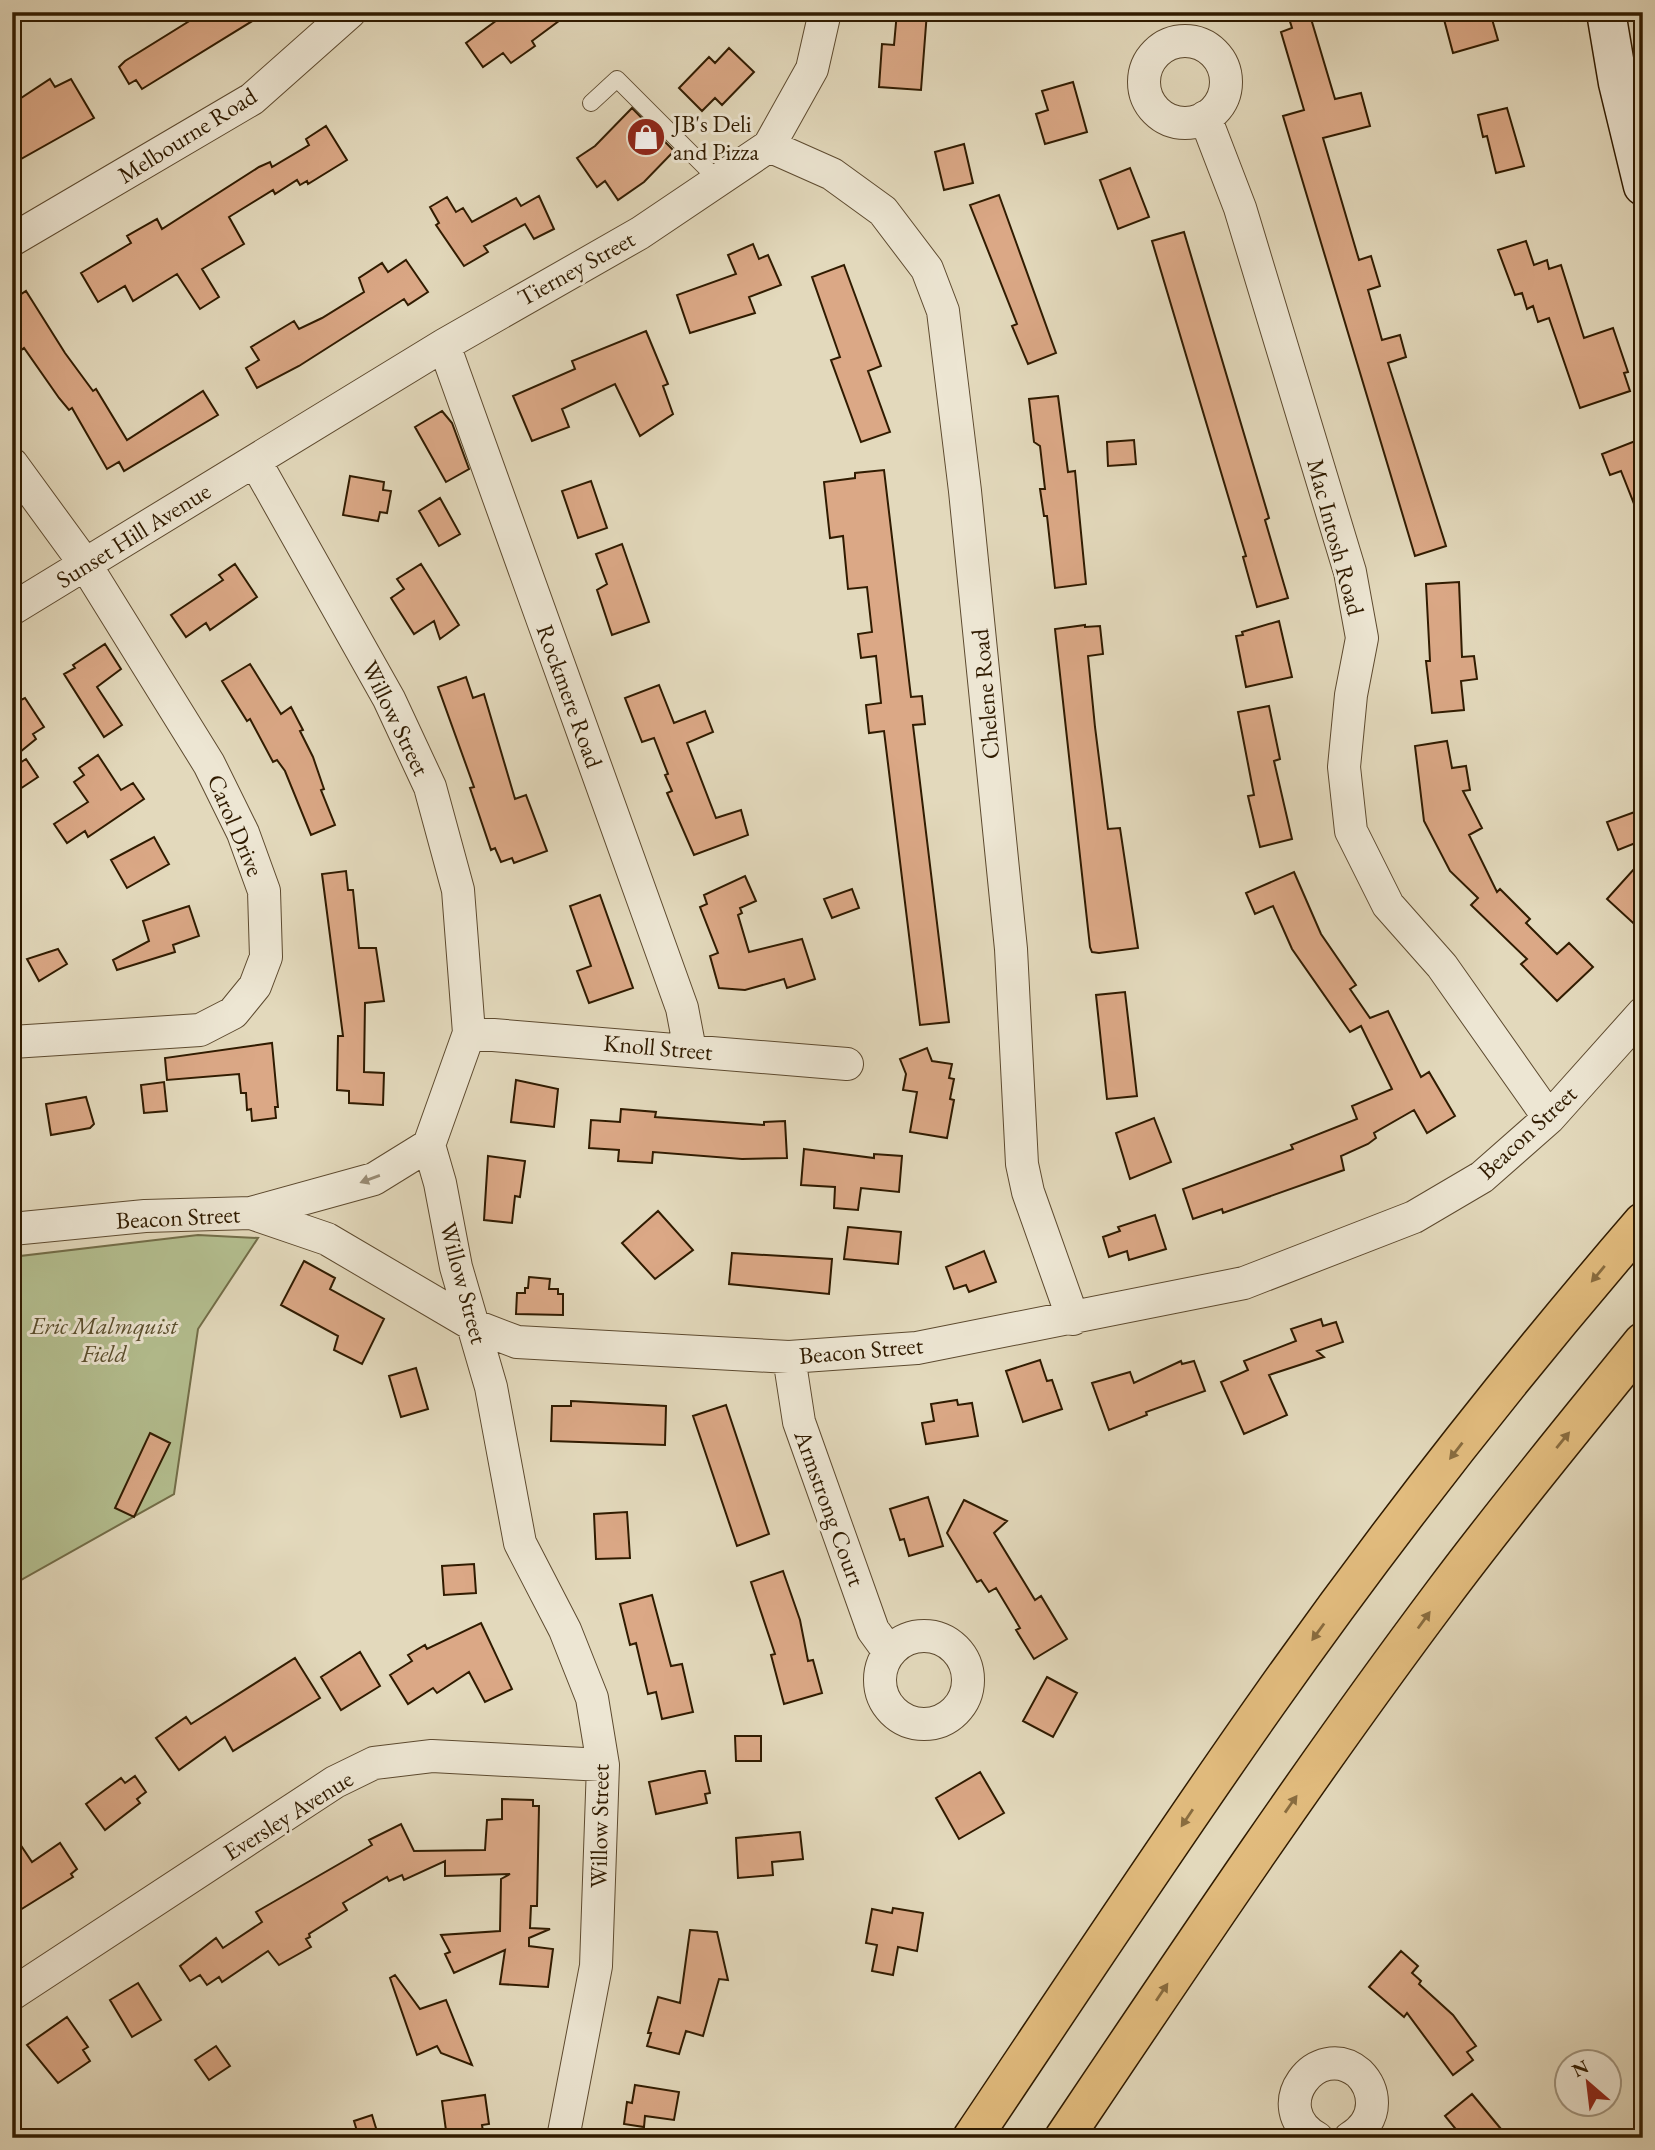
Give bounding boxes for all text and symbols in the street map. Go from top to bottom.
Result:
street label: Melbourne Road [112,79,263,190]
place label: JB's Deli and Pizza [671,108,759,167]
shop icon: JB's Deli and Pizza [625,116,667,158]
street label: Tierney Street [512,223,641,313]
street label: Mac Intosh Road [1300,455,1372,619]
street label: Sunset Hill Avenue [50,475,216,595]
street label: Rockmere Road [530,620,611,773]
street label: Chelene Road [964,627,1006,761]
street label: Willow Street [355,655,437,781]
street label: Carol Drive [201,769,271,881]
street label: Knoll Street [602,1027,714,1067]
street label: Beacon Street [1471,1078,1583,1186]
one-way arrow [359,1173,380,1184]
street label: Beacon Street [115,1198,241,1236]
street label: Willow Street [433,1219,495,1348]
one-way arrow [1591,1264,1606,1282]
park label: Eric Malmquist Field [30,1310,178,1369]
street label: Beacon Street [798,1329,925,1371]
street label: Armstrong Court [787,1425,873,1591]
one-way arrow [1556,1432,1571,1450]
one-way arrow [1448,1441,1463,1459]
one-way arrow [1416,1611,1431,1629]
one-way arrow [1311,1623,1325,1641]
street label: Eversley Avenue [217,1763,359,1867]
street label: Willow Street [582,1763,616,1888]
one-way arrow [1284,1795,1298,1813]
one-way arrow [1180,1809,1194,1827]
one-way arrow [1155,1983,1169,2001]
north arrow [1554,2048,1624,2118]
text: N [1568,2053,1593,2083]

